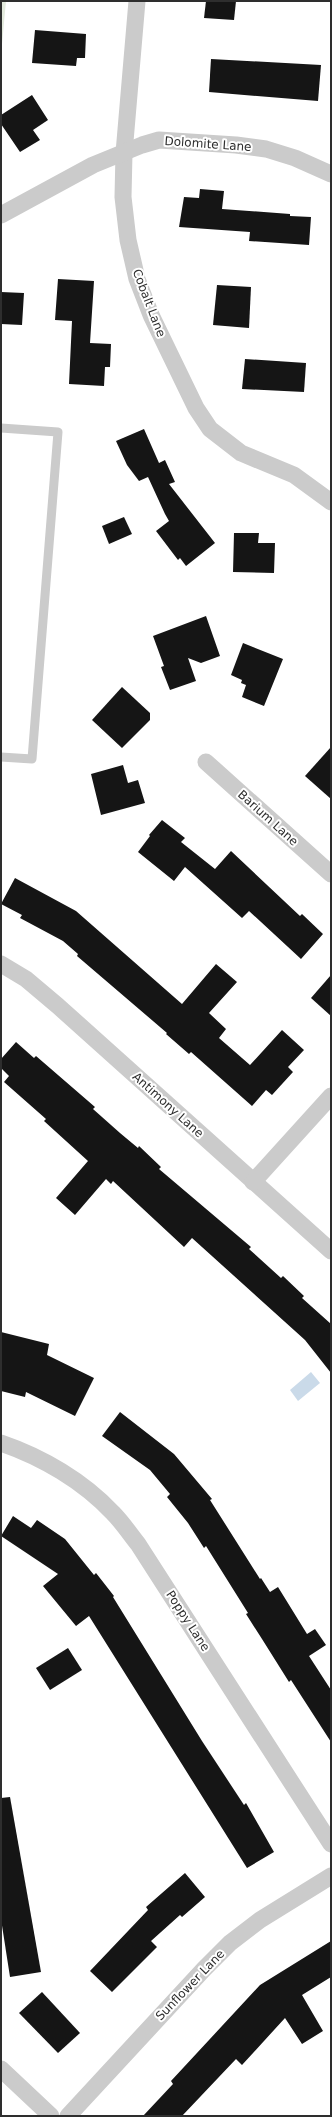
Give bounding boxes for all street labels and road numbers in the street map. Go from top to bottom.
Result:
street label: Dolomite Lane [164,134,252,154]
street label: Cobalt Lane [130,267,168,339]
street label: Barium Lane [235,787,301,849]
street label: Antimony Lane [130,1070,206,1140]
street label: Poppy Lane [163,1588,213,1654]
street label: Sunflower Lane [153,1947,227,2023]

